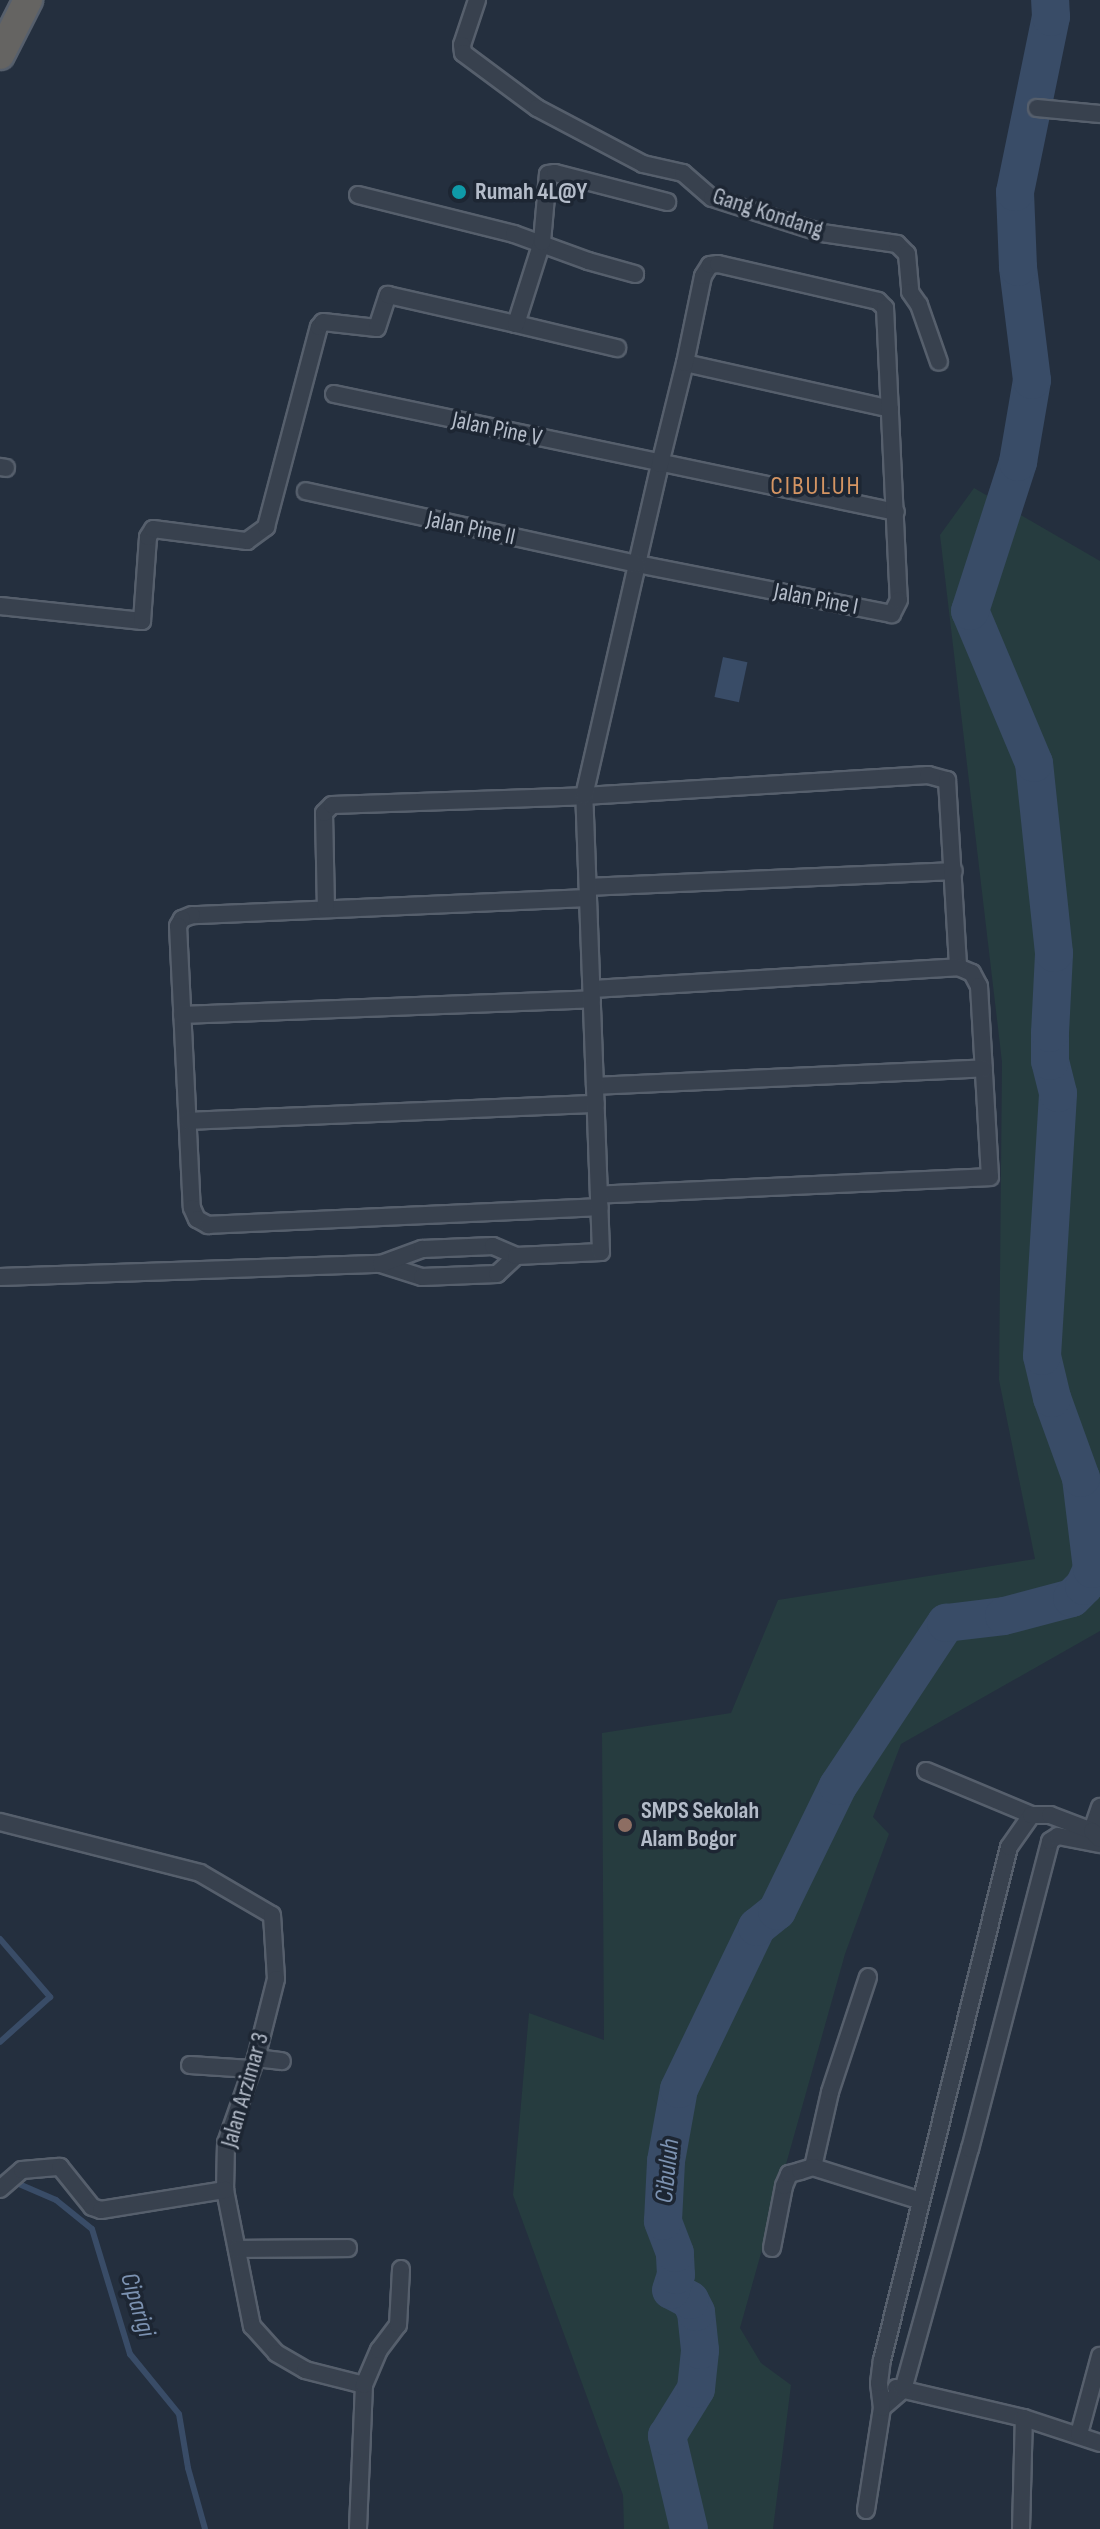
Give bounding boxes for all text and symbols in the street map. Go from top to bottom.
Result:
place label: Rumah 4L@Y [475,178,587,206]
street label: Gang Kondang [709,182,827,244]
marker: Rumah 4L@Y [450,183,468,201]
street label: Jalan Pine V [449,405,545,453]
district label: CIBULUH [770,471,862,503]
street label: Jalan Pine II [424,505,518,551]
street label: Jalan Pine I [771,577,861,621]
place label: SMPS Sekolah Alam Bogor [641,1797,759,1853]
marker: SMPS Sekolah Alam Bogor [616,1816,634,1834]
street label: Jalan Arzimar 3 [215,2029,275,2151]
water label: Cibuluh [649,2137,687,2205]
water label: Ciparigi [113,2269,161,2341]

